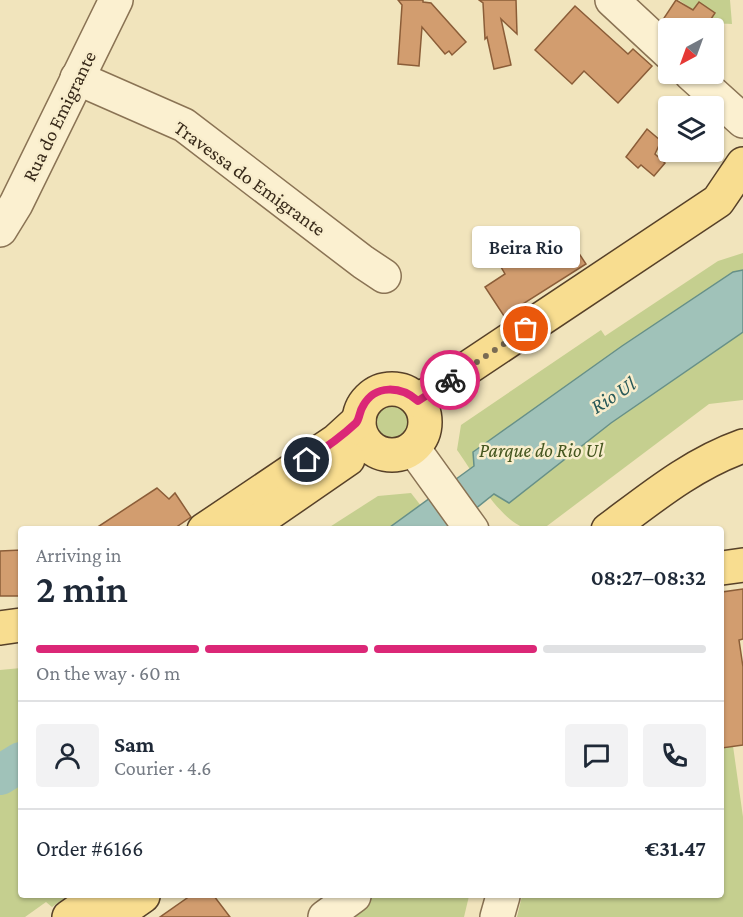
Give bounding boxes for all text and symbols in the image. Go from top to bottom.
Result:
north arrow [658,18,724,84]
map controls [658,18,724,162]
street label: Rua do Emigrante [18,47,101,185]
button: layers [658,96,724,162]
street label: Travessa do Emigrante [170,116,330,241]
callout: Beira Rio [472,227,580,269]
text: Beira Rio [489,236,563,258]
pin [500,303,551,354]
icon: bag [509,312,542,345]
courier [420,350,480,410]
icon: bike [434,364,467,397]
water label: Rio Ul [586,371,641,418]
pin [281,434,332,485]
park label: Parque do Rio Ul [479,439,604,462]
icon: home [290,443,323,476]
text: Arriving in [36,544,121,566]
text: 08:27–08:32 [591,565,706,590]
text: 2 min [36,567,128,610]
text: On the way · 60 m [36,662,180,684]
button: person [36,724,99,787]
button: chat [565,724,628,787]
button: phone [643,724,706,787]
text: Sam [114,732,154,757]
text: Courier · 4.6 [114,757,212,779]
text: Order #6166 [36,836,143,861]
text: €31.47 [645,836,706,861]

